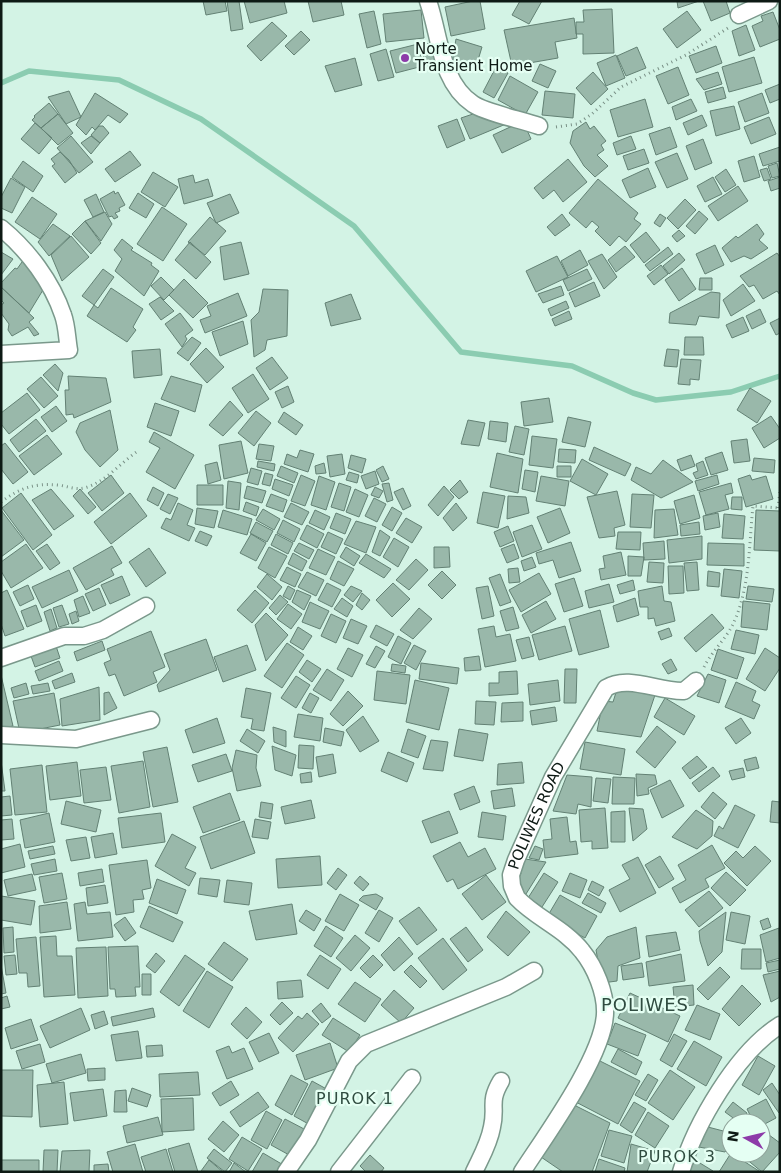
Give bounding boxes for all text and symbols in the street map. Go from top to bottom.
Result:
place label: Norte Transient Home [414,40,533,75]
marker: Norte Transient Home [399,52,411,64]
street label: POLIWES ROAD [505,759,569,872]
district label: POLIWES [601,994,689,1015]
district label: PUROK 1 [316,1089,394,1108]
north arrow [721,1113,771,1163]
text: N [724,1129,742,1143]
district label: PUROK 3 [638,1147,716,1166]

